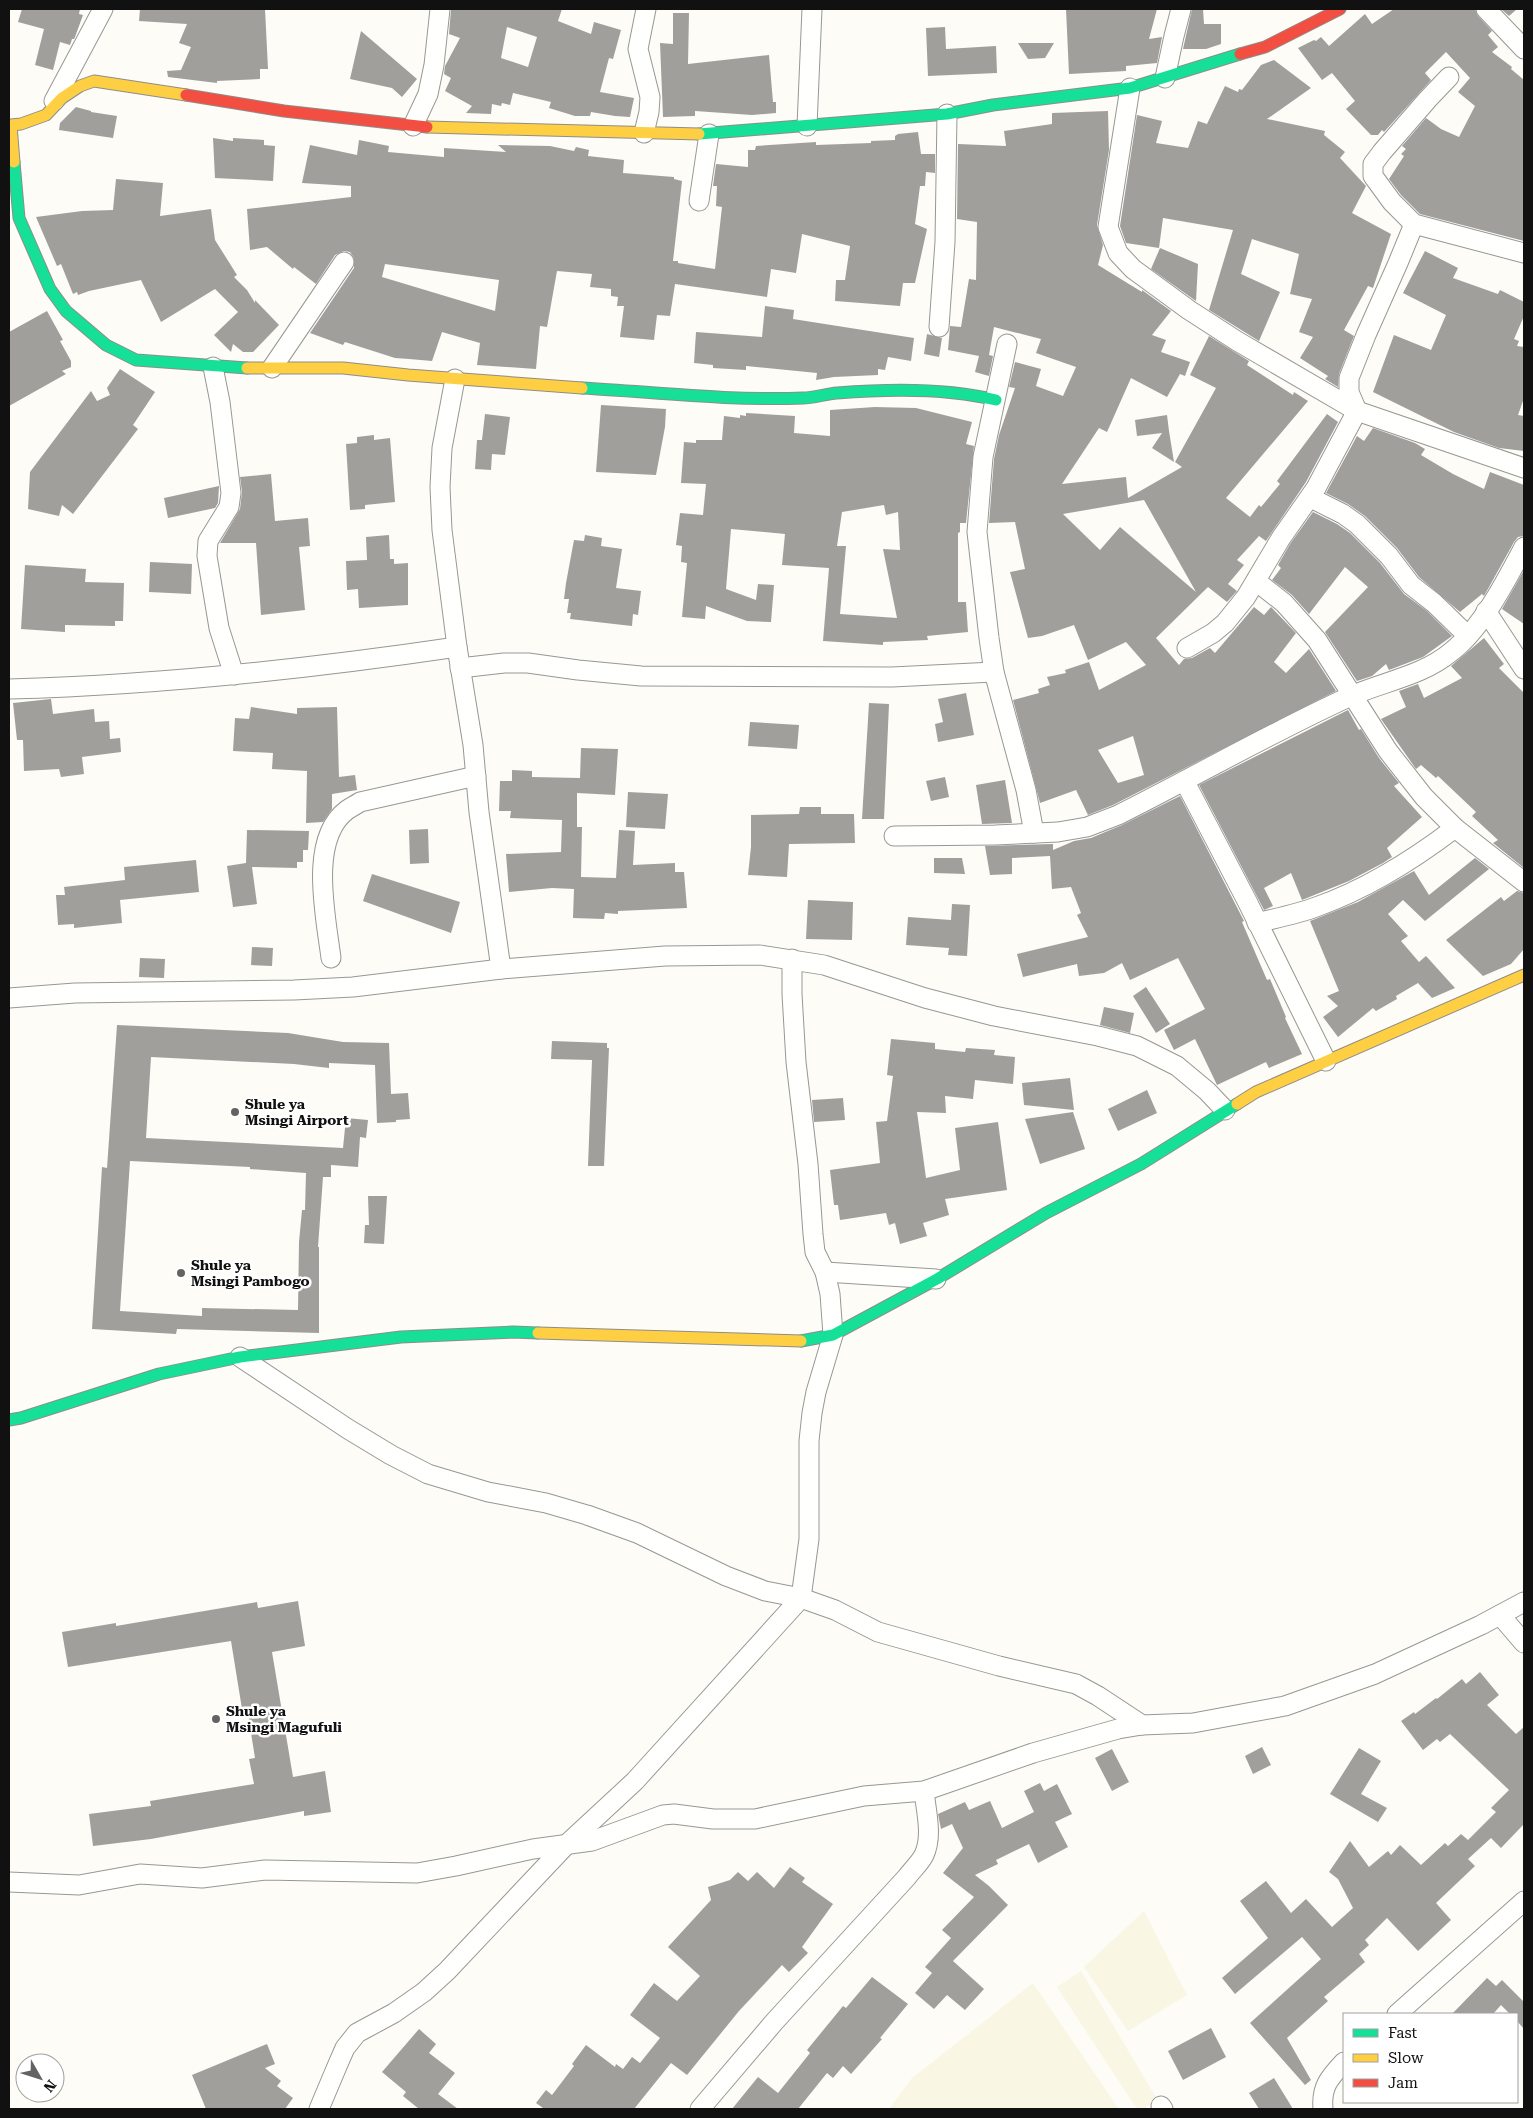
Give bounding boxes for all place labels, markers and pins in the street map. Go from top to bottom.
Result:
place label: Shule ya Msingi Airport [245,1096,349,1128]
marker: Shule ya Msingi Airport [229,1106,241,1118]
place label: Shule ya Msingi Pambogo [191,1257,310,1289]
marker: Shule ya Msingi Pambogo [175,1267,187,1279]
place label: Shule ya Msingi Magufuli [226,1703,342,1735]
marker: Shule ya Msingi Magufuli [210,1713,222,1725]

